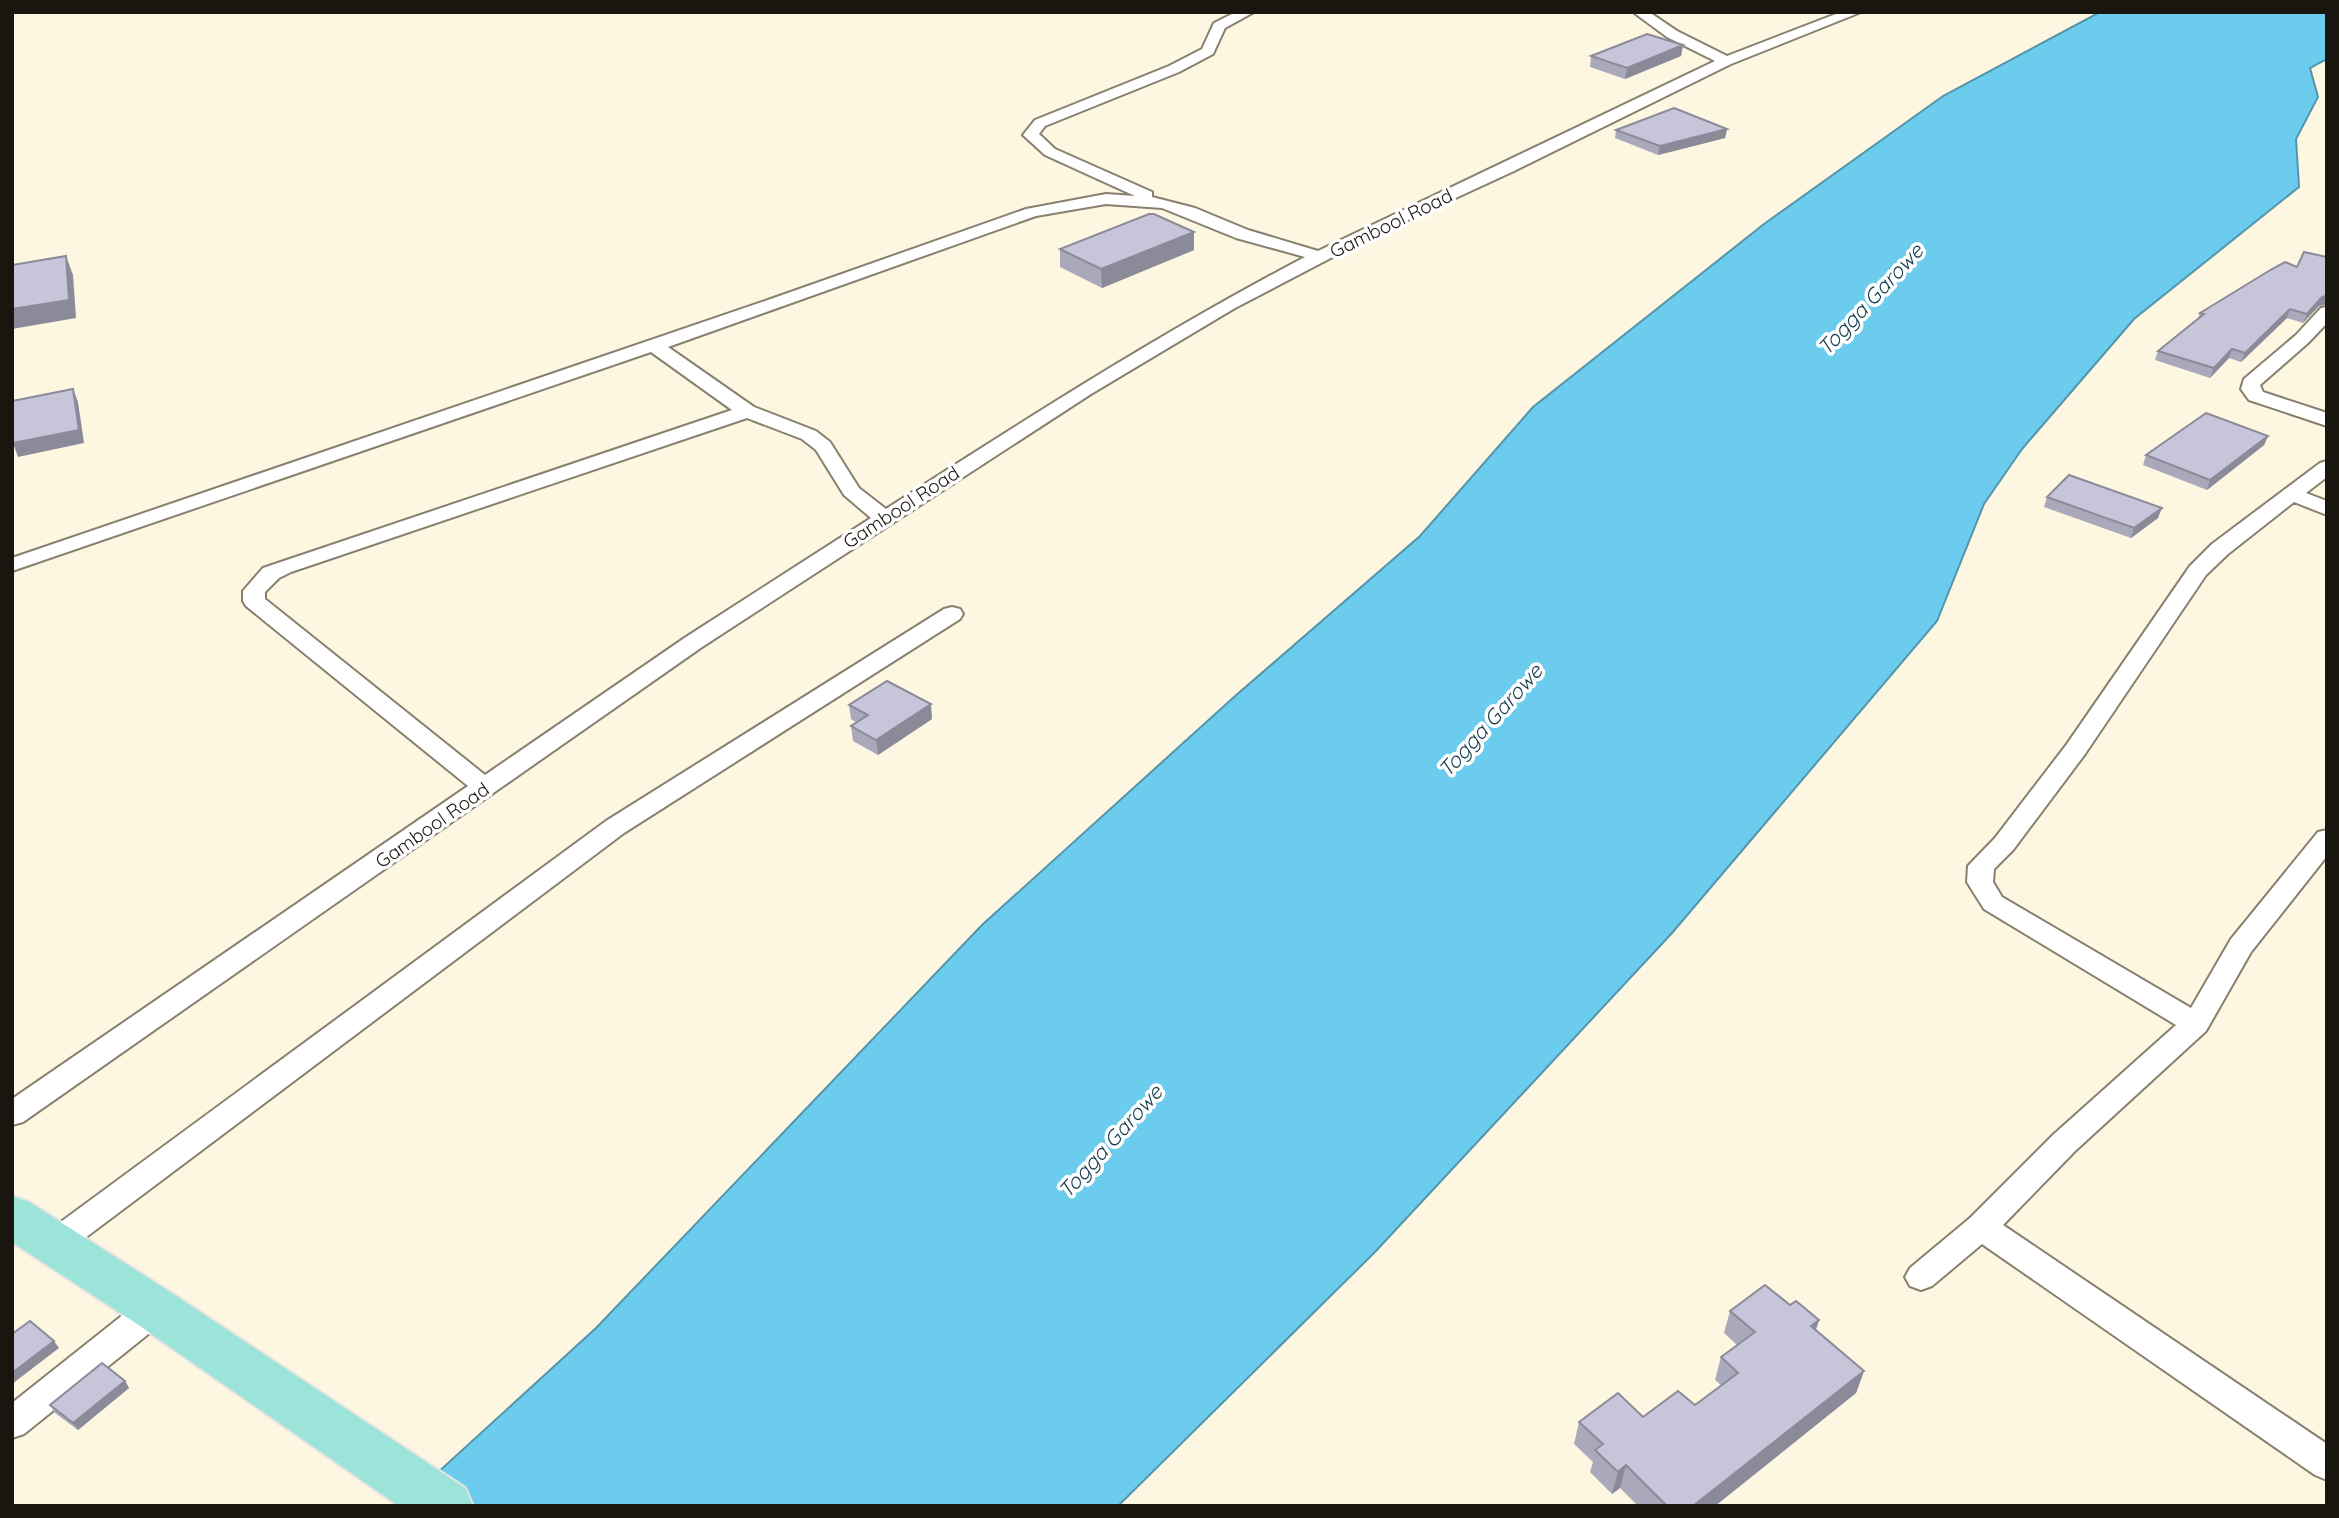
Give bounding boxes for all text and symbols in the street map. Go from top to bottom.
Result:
street label: Gambool Road [1326,183,1456,263]
water label: Togga Garowe [1812,237,1929,360]
street label: Gambool Road [838,461,964,553]
water label: Togga Garowe [1432,657,1548,782]
street label: Gambool Road [370,777,494,873]
water label: Togga Garowe [1052,1078,1168,1203]

